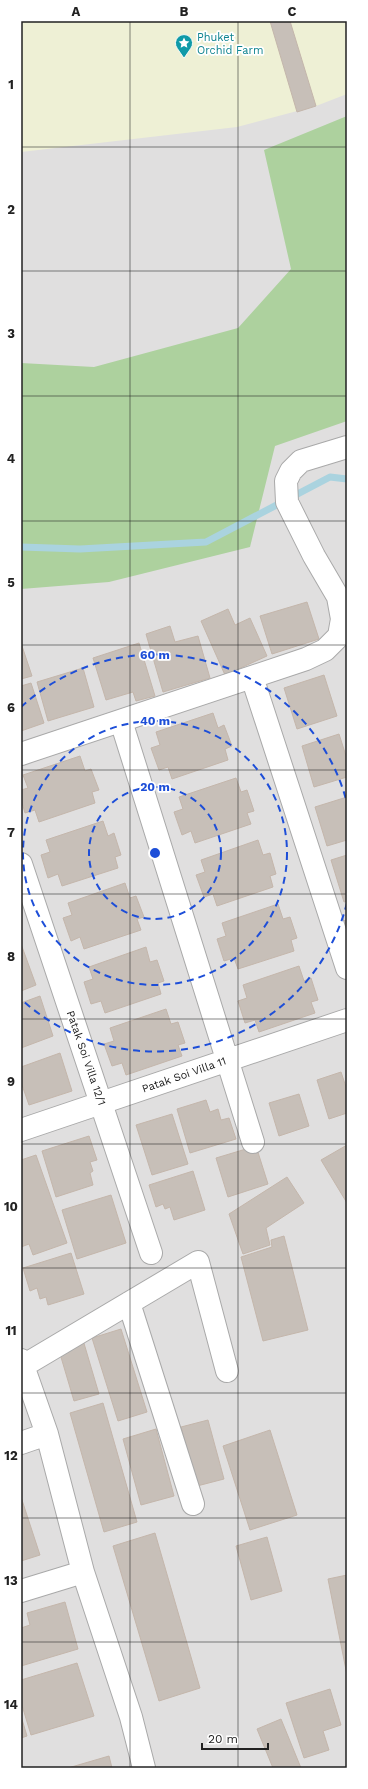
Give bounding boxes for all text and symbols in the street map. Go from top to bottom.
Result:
text: A [72,4,81,19]
text: B [180,4,189,19]
text: C [288,4,297,19]
place label: Phuket Orchid Farm [197,31,263,57]
place icon: Phuket Orchid Farm [174,33,194,58]
text: 1 [8,77,14,92]
text: 2 [7,202,15,217]
text: 3 [7,326,15,341]
text: 4 [7,451,16,466]
text: 5 [7,575,15,590]
text: 60 m [140,648,170,662]
text: 6 [7,700,15,715]
text: 40 m [140,714,170,728]
text: 20 m [140,780,170,794]
text: 7 [7,825,15,840]
centre of rings [148,846,162,860]
text: 8 [7,949,15,964]
street label: Patak Soi Villa 12/1 [64,1009,108,1107]
street label: Patak Soi Villa 11 [140,1055,228,1095]
text: 9 [7,1074,15,1089]
text: 10 [4,1199,18,1214]
text: 11 [5,1323,17,1338]
text: 12 [4,1448,18,1463]
text: 13 [4,1573,18,1588]
text: 14 [4,1697,19,1712]
scale bar [202,1725,268,1751]
text: 20 m [208,1732,238,1746]

